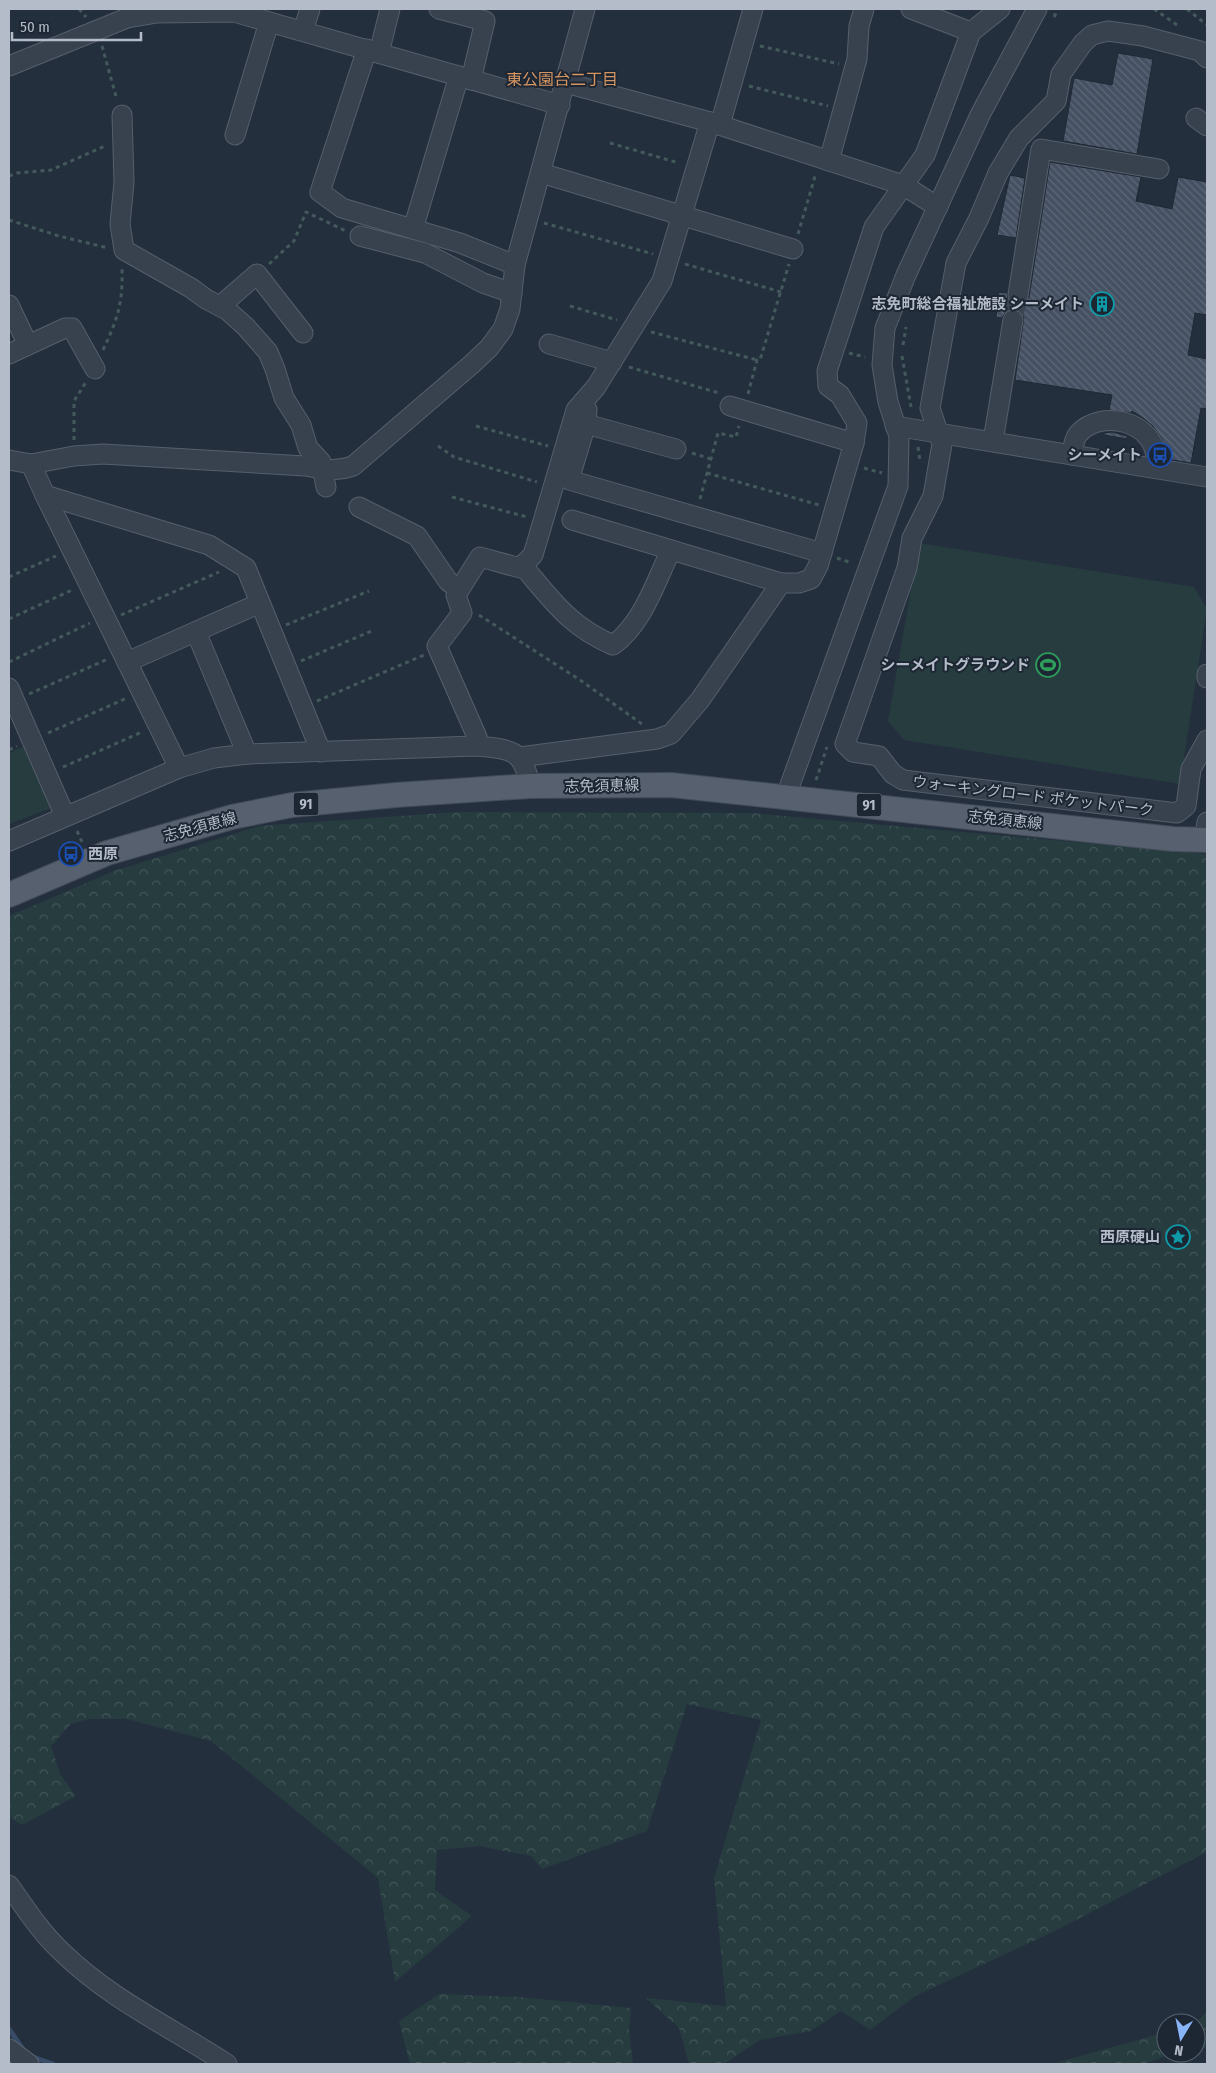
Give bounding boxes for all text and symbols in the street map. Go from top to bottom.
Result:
scale bar [12,10,141,42]
text: 50 m [20,18,50,36]
district label: 東公園台二丁目 [506,70,618,89]
building icon: 志免町総合福祉施設 シーメイト [1089,291,1115,317]
place label: 志免町総合福祉施設 シーメイト [871,295,1084,313]
bus stop icon: シーメイト [1147,442,1173,468]
place label: シーメイト [1068,446,1142,464]
sports icon: シーメイトグラウンド [1035,652,1061,678]
place label: シーメイトグラウンド [881,656,1030,674]
street label: ウォーキングロード ポケットパーク [911,772,1155,820]
street label: 志免須恵線 [564,776,640,796]
road number: 91 [294,792,318,816]
road number: 91 [856,794,882,816]
street label: 志免須恵線 [967,807,1043,833]
street label: 志免須恵線 [161,809,239,845]
bus stop icon: 西原 [58,841,84,867]
place label: 西原 [88,845,118,863]
place icon: 西原硬山 [1165,1224,1191,1250]
place label: 西原硬山 [1100,1228,1160,1246]
north arrow [1156,2013,1206,2063]
text: N [1173,2041,1184,2059]

